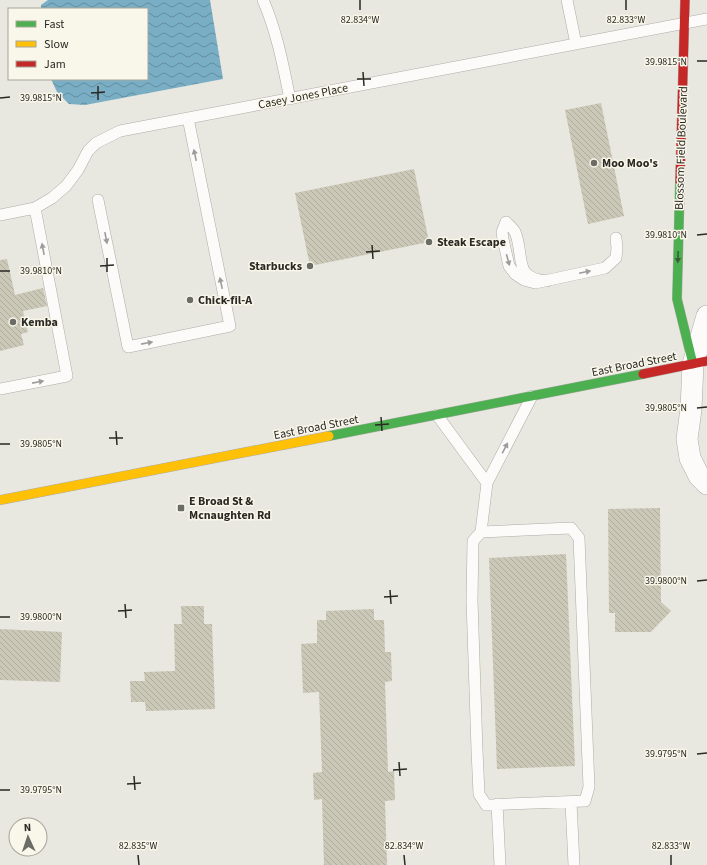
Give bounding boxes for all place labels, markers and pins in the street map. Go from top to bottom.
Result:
place label: Moo Moo's [602,155,658,172]
marker: Moo Moo's [589,158,599,168]
place label: Steak Escape [437,234,506,251]
marker: Steak Escape [424,237,434,247]
place label: Starbucks [249,258,302,275]
marker: Starbucks [305,261,315,271]
place label: Chick-fil-A [198,292,252,309]
marker: Chick-fil-A [185,295,195,305]
place label: Kemba [21,314,58,331]
marker: Kemba [8,317,18,327]
place label: E Broad St & Mcnaughten Rd [189,493,271,524]
marker: E Broad St & Mcnaughten Rd [176,503,186,513]

